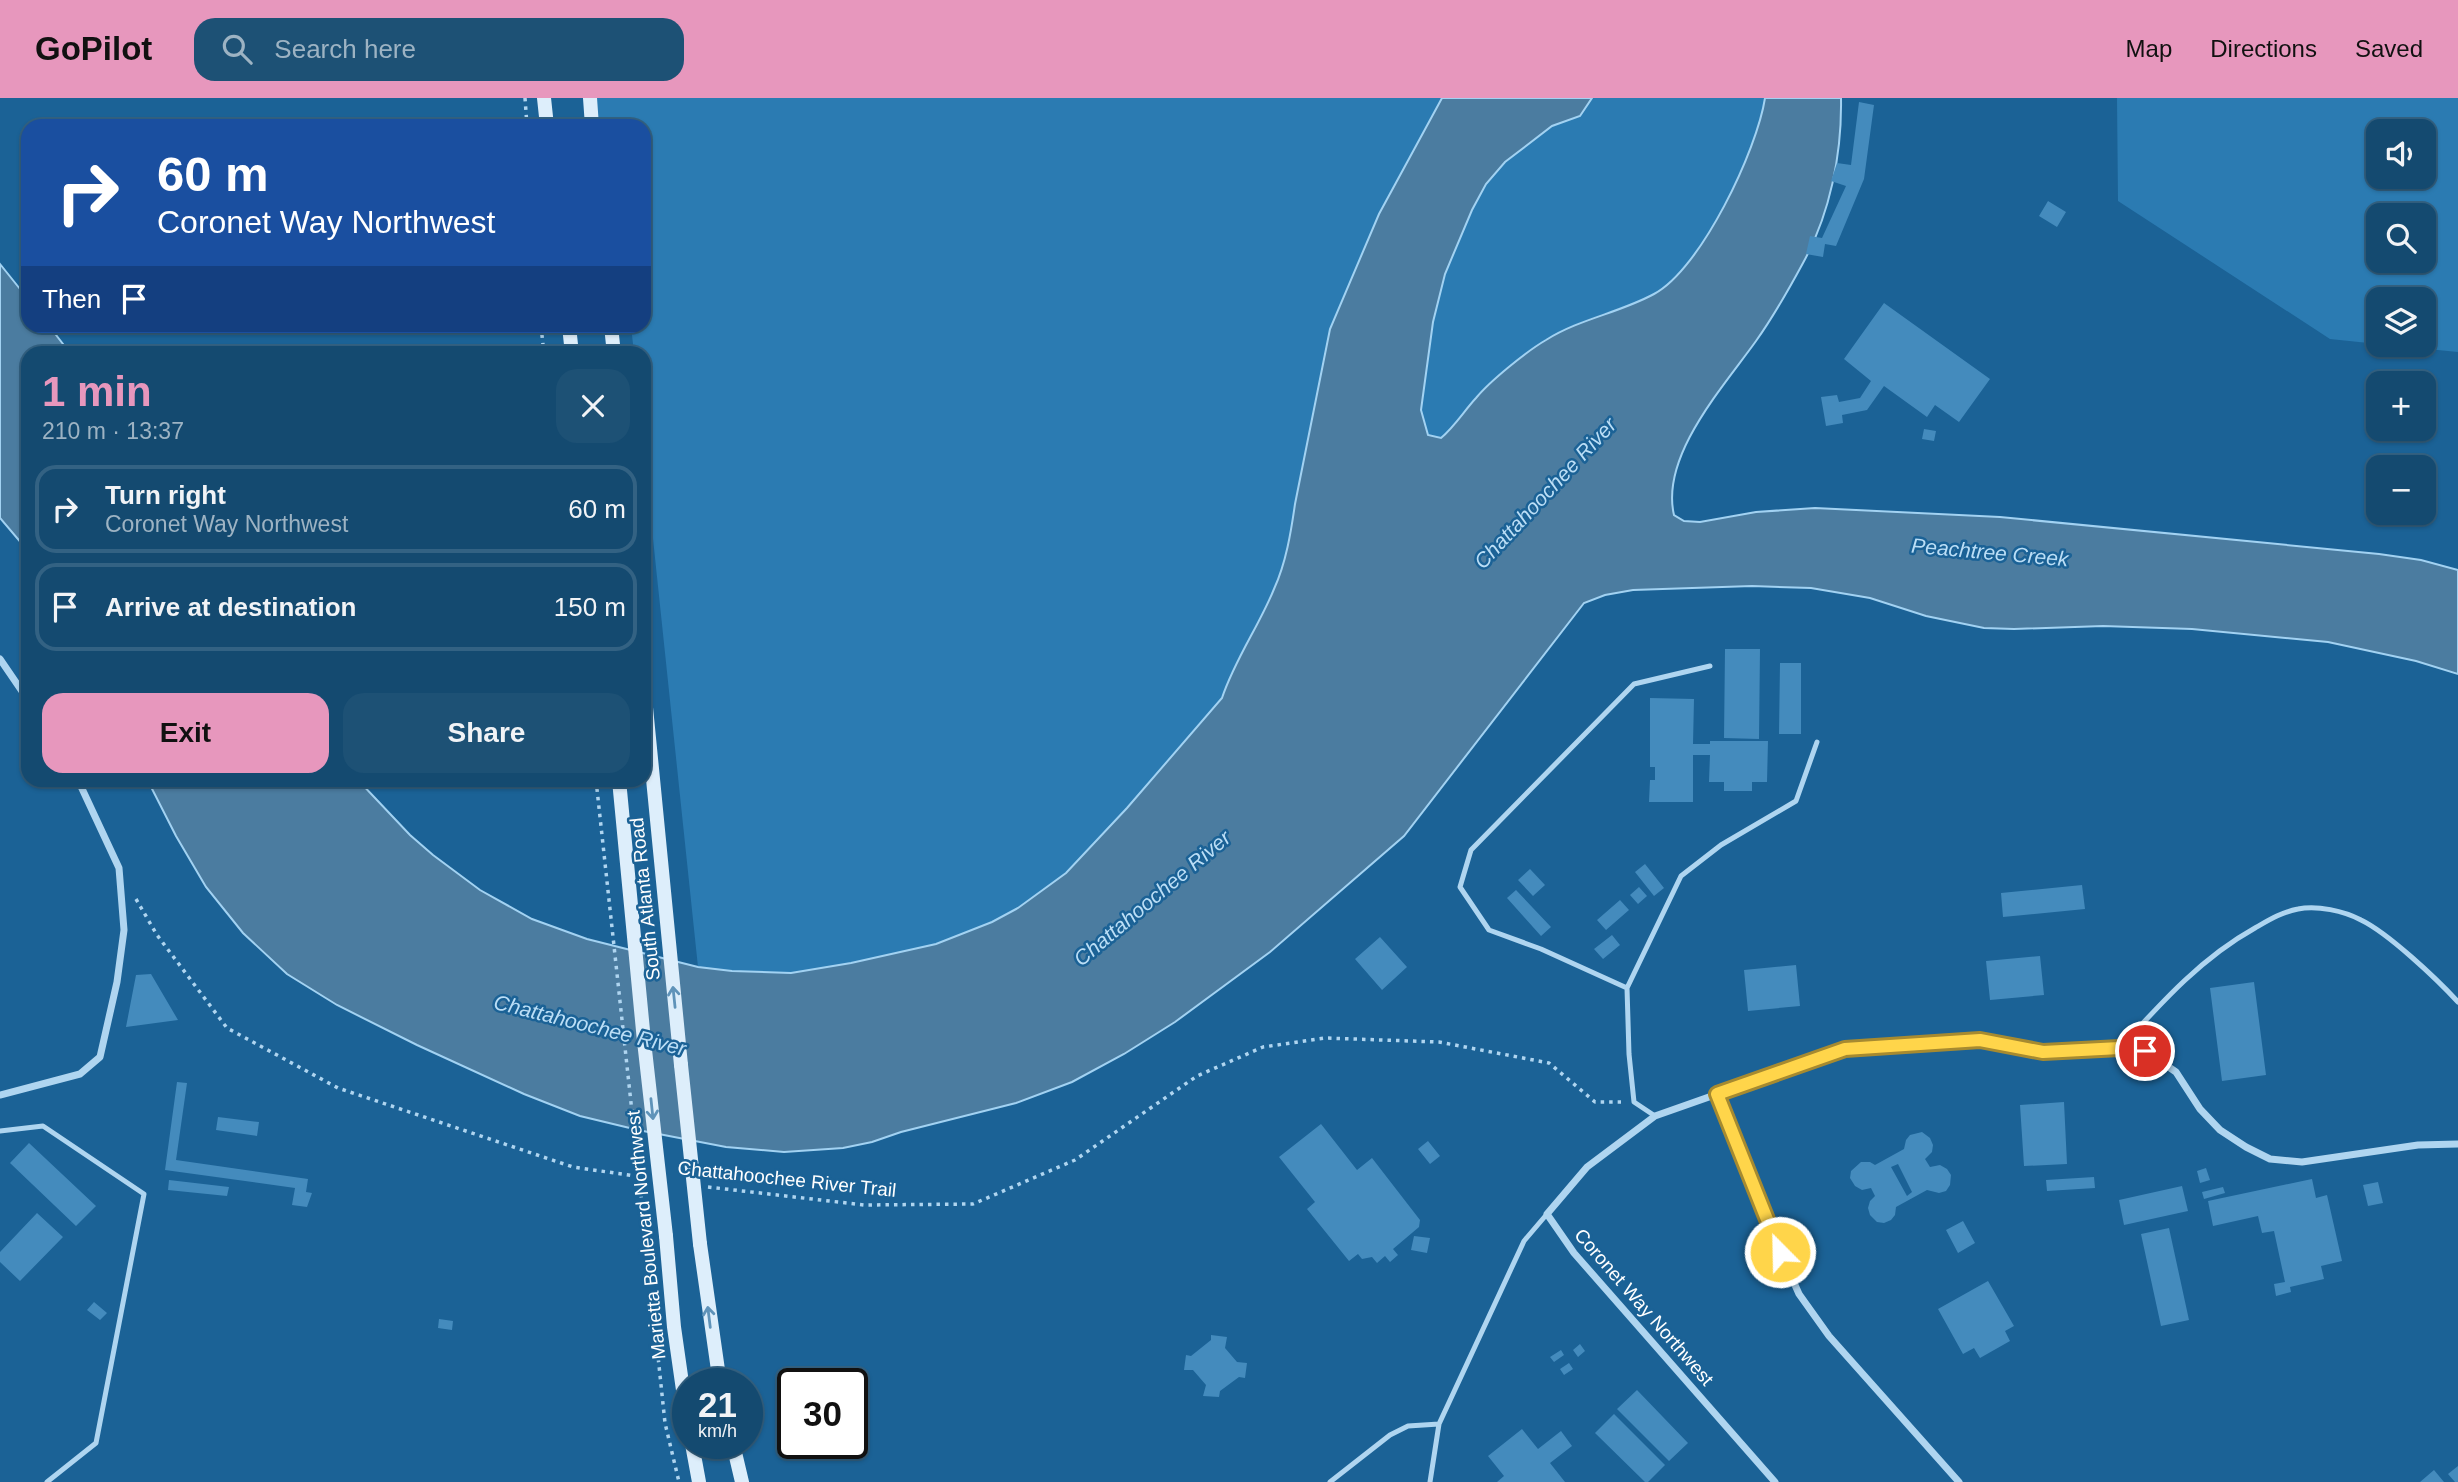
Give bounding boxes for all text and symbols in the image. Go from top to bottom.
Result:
search box [194,18,684,81]
text: GoPilot [35,30,152,67]
icon: search [218,30,256,68]
text: Search here [274,34,416,64]
text: Map [2126,35,2172,62]
text: Directions [2210,35,2317,62]
text: Saved [2355,35,2423,62]
map controls [2366,119,2436,525]
button: sound [2366,119,2436,189]
icon: right [42,147,133,238]
text: 60 m [157,147,269,201]
button: search [2366,203,2436,273]
text: Coronet Way Northwest [157,204,495,240]
icon: arrive [115,280,153,318]
text: Then [42,284,101,314]
button: layers [2366,287,2436,357]
text: 1 min [42,368,152,415]
button: close [556,369,630,443]
button: + [2366,371,2436,441]
water label: Chattahoochee River [1469,412,1621,573]
text: 210 m · 13:37 [42,418,184,444]
button: − [2366,455,2436,525]
text: Turn right [105,480,226,510]
icon: right [46,490,84,528]
text: 60 m [568,494,626,524]
text: Coronet Way Northwest [105,511,348,537]
water label: Peachtree Creek [1911,534,2071,570]
icon: arrive [46,588,84,626]
text: Arrive at destination [105,592,356,622]
text: 150 m [554,592,626,622]
button: Exit [42,693,329,773]
button: Share [343,693,630,773]
street label: South Atlanta Road [626,816,664,982]
water label: Chattahoochee River [1069,825,1236,970]
one-way arrow [667,987,680,1009]
water label: Chattahoochee River [491,990,689,1060]
pin [2115,1021,2175,1081]
icon: arrive [2126,1032,2164,1070]
one-way arrow [645,1097,658,1119]
street label: Marietta Boulevard Northwest [622,1109,670,1361]
street label: Chattahoochee River Trail [677,1157,897,1201]
position arrow [1743,1215,1817,1289]
street label: Coronet Way Northwest [1570,1224,1718,1390]
one-way arrow [703,1306,716,1329]
speed limit sign: 30 [777,1368,868,1459]
text: 21 [698,1385,737,1424]
text: km/h [698,1421,737,1441]

